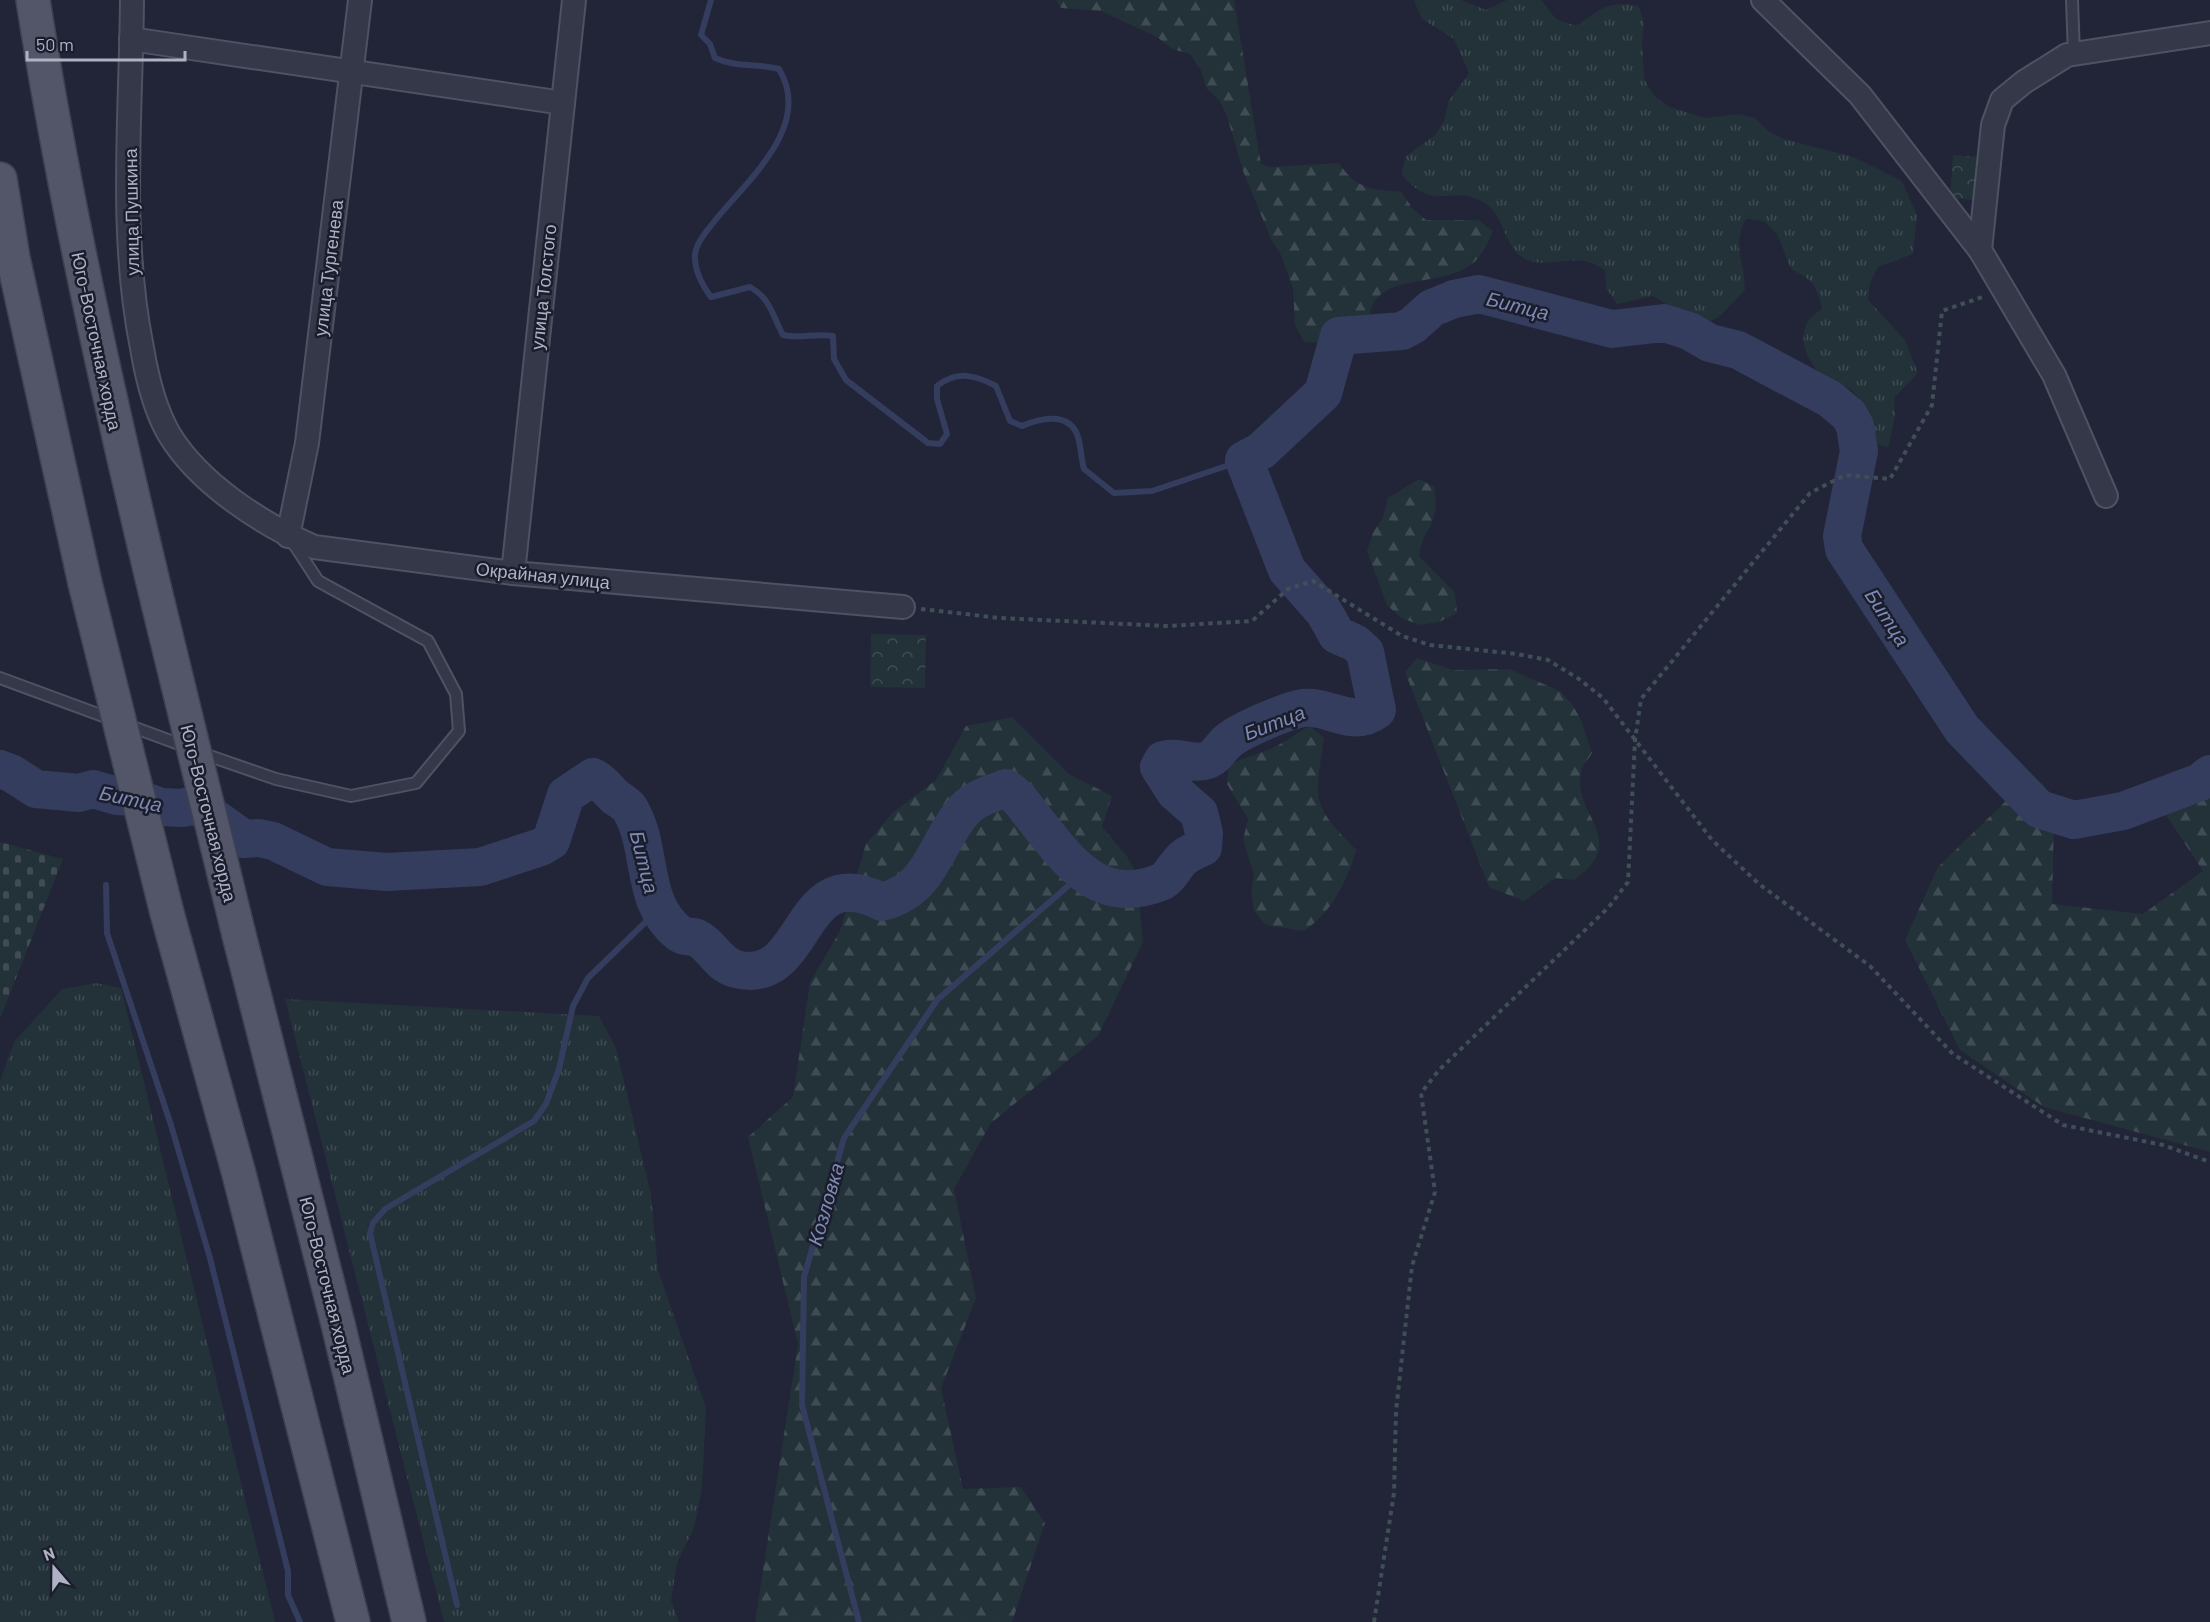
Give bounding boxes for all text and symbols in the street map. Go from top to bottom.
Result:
scale bar [27,24,184,62]
text: 50 m [36,33,74,55]
street label: улица Пушкина [119,147,143,276]
street label: улица Тургенева [309,198,347,338]
street label: улица Толстого [525,223,561,351]
street label: Юго-Восточная хорда [67,250,127,433]
water label: Битца [1484,286,1552,324]
street label: Окрайная улица [475,557,612,593]
water label: Битца [1861,584,1915,650]
water label: Битца [1240,699,1308,745]
street label: Юго-Восточная хорда [176,722,242,905]
water label: Битца [97,780,165,816]
water label: Битца [626,828,664,896]
water label: Козловка [802,1160,848,1248]
street label: Юго-Восточная хорда [295,1194,361,1377]
north arrow [24,1538,84,1598]
text: N [40,1543,57,1564]

